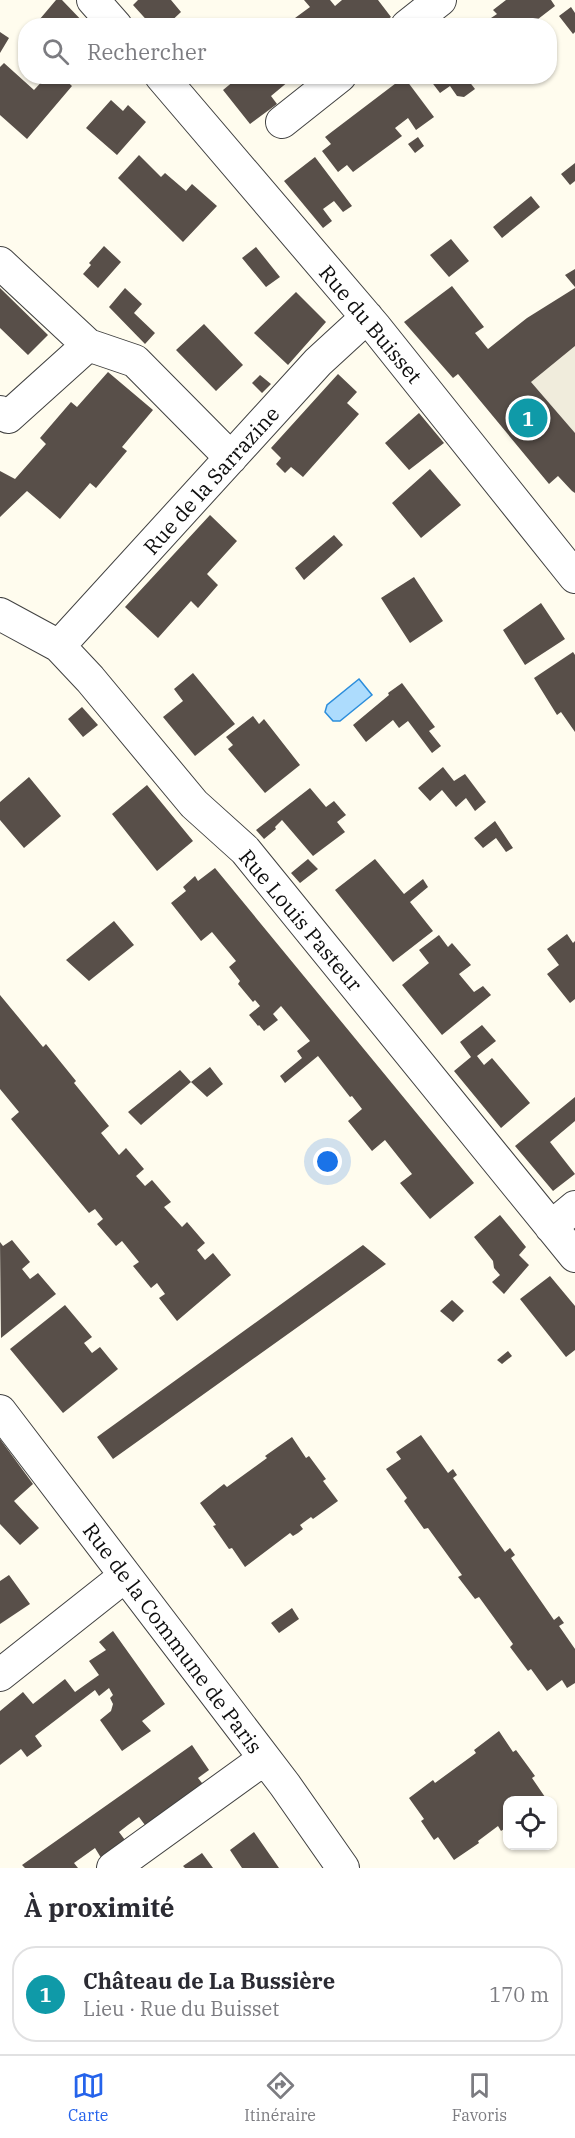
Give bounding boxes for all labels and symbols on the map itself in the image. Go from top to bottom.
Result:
street label: Rue du Buisset [313,259,429,389]
pin: 1 [508,396,548,440]
street label: Rue de la Sarrazine [137,400,285,560]
street label: Rue Louis Pasteur [233,843,369,998]
your location [313,1147,342,1176]
street label: Rue de la Commune de Paris [77,1517,269,1759]

